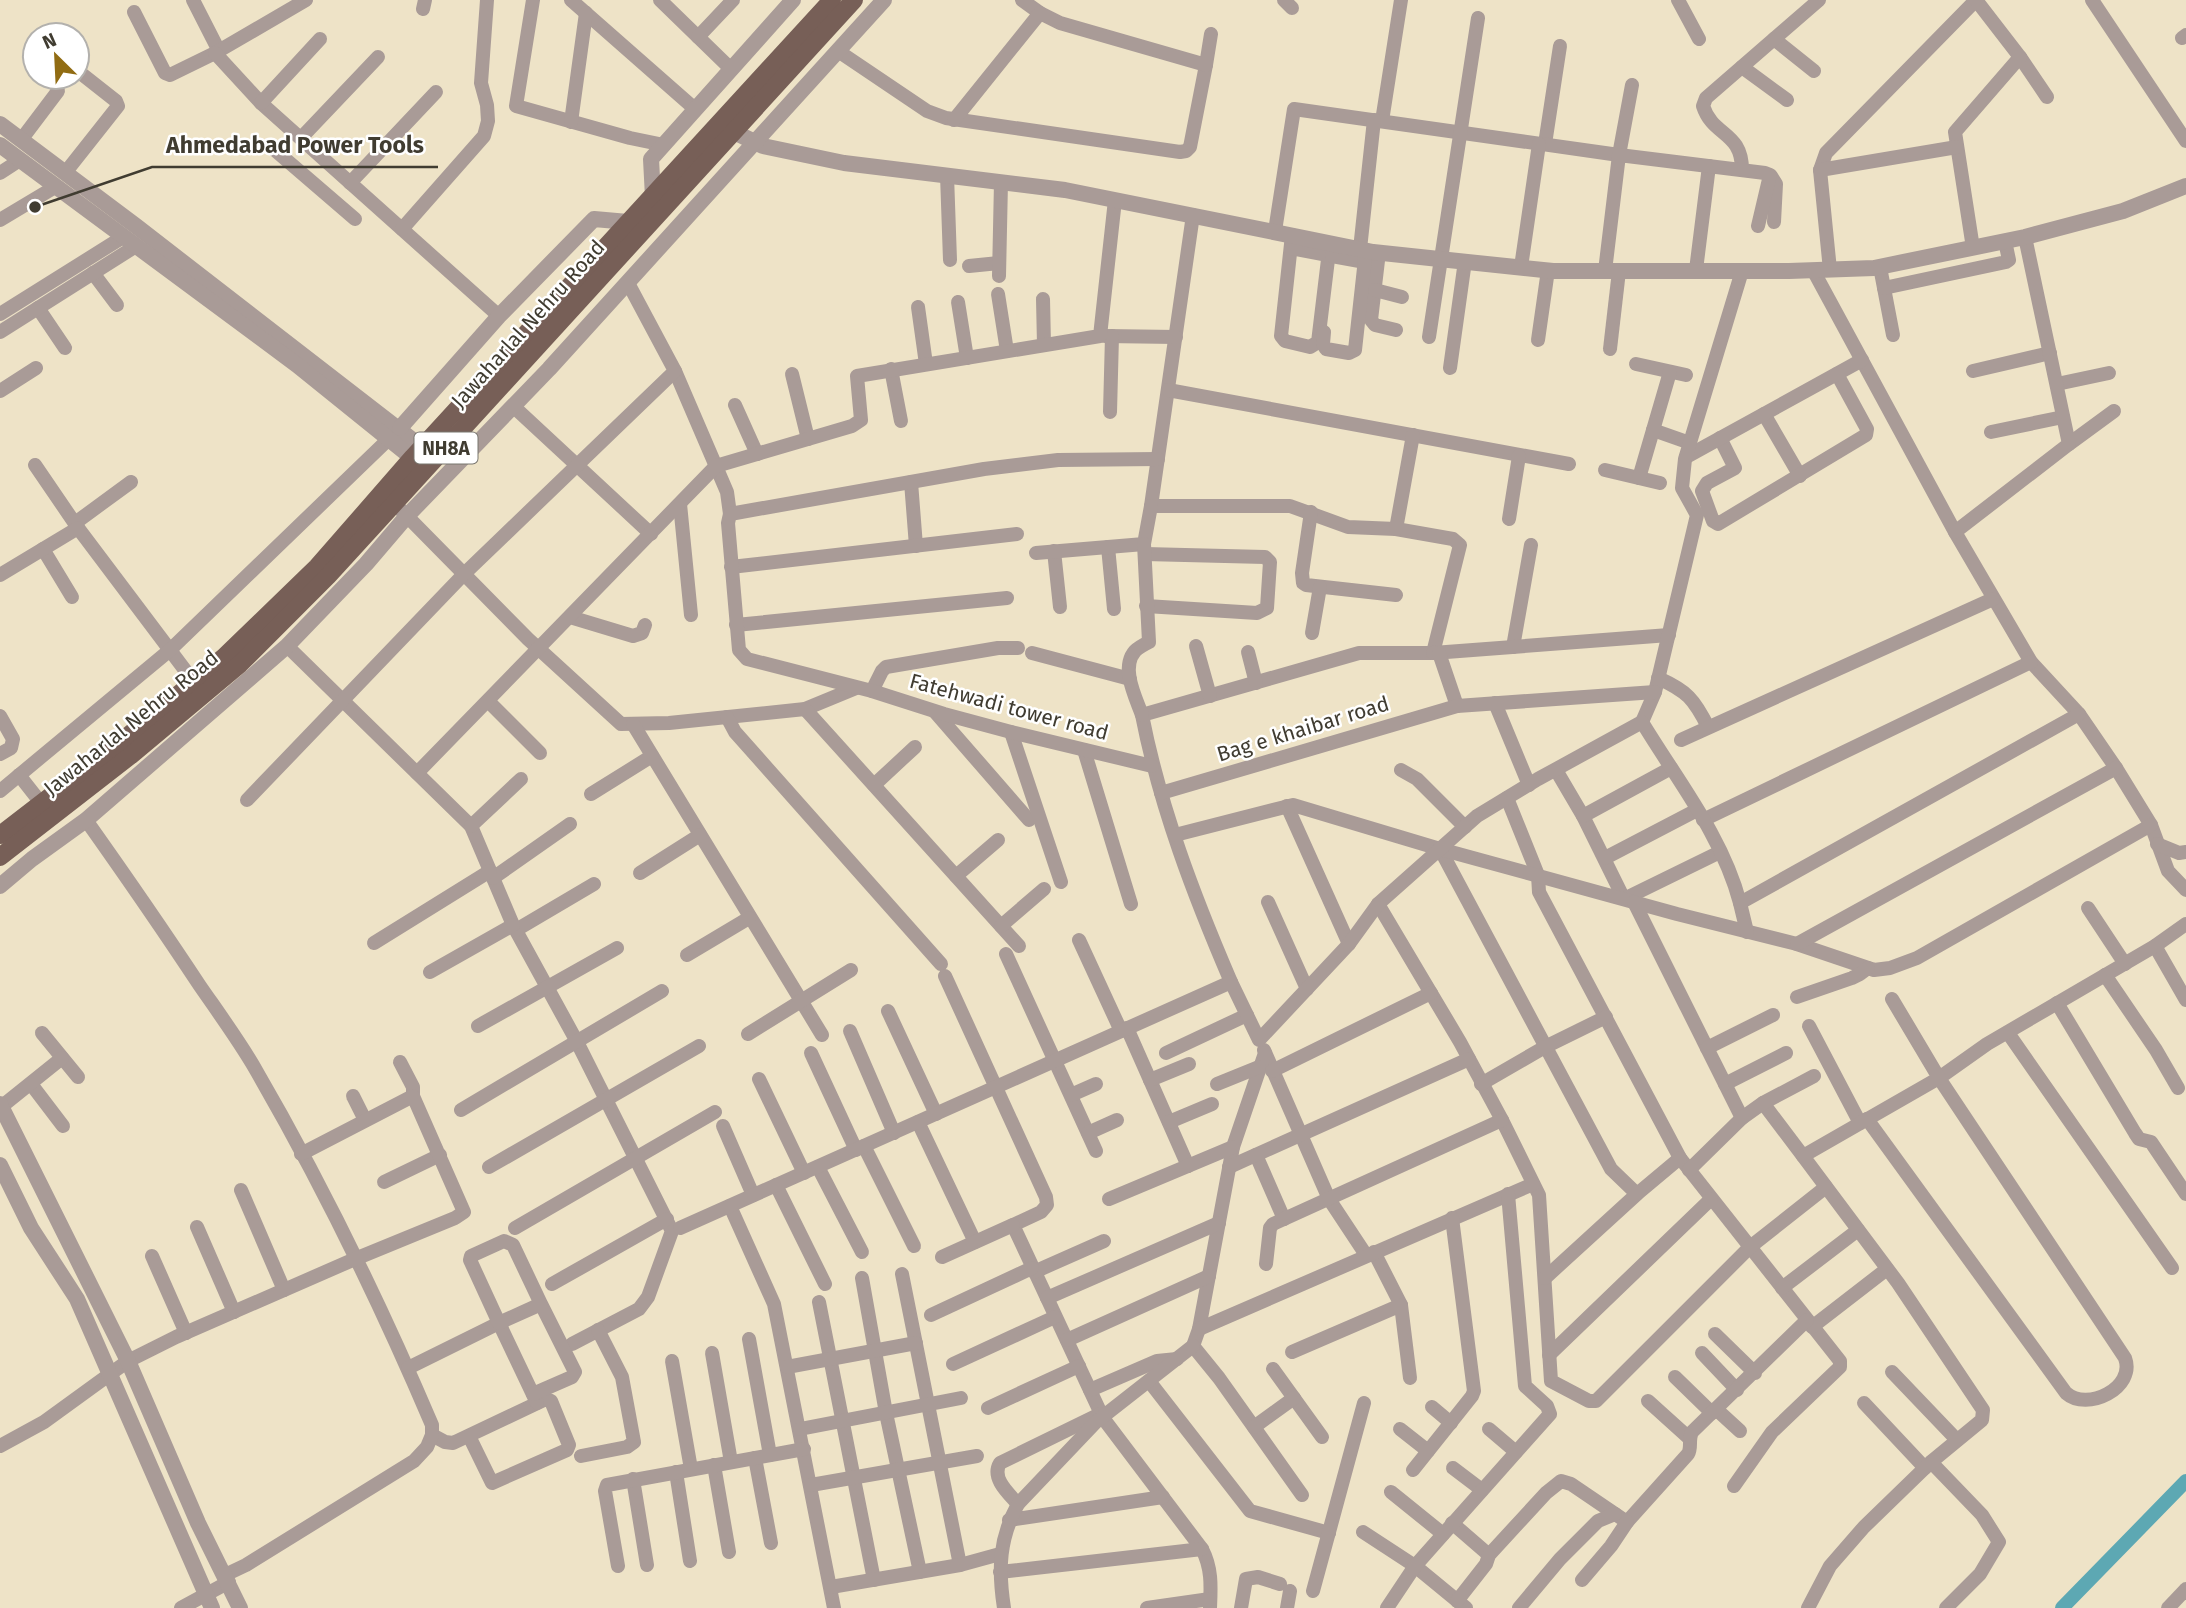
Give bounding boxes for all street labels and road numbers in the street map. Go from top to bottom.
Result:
street label: Jawaharlal Nehru Road [446,235,610,413]
road number: NH8A [414,432,478,463]
street label: Jawaharlal Nehru Road [38,645,224,801]
street label: Fatehwadi tower road [907,668,1111,746]
street label: Bag e khaibar road [1214,690,1392,768]

